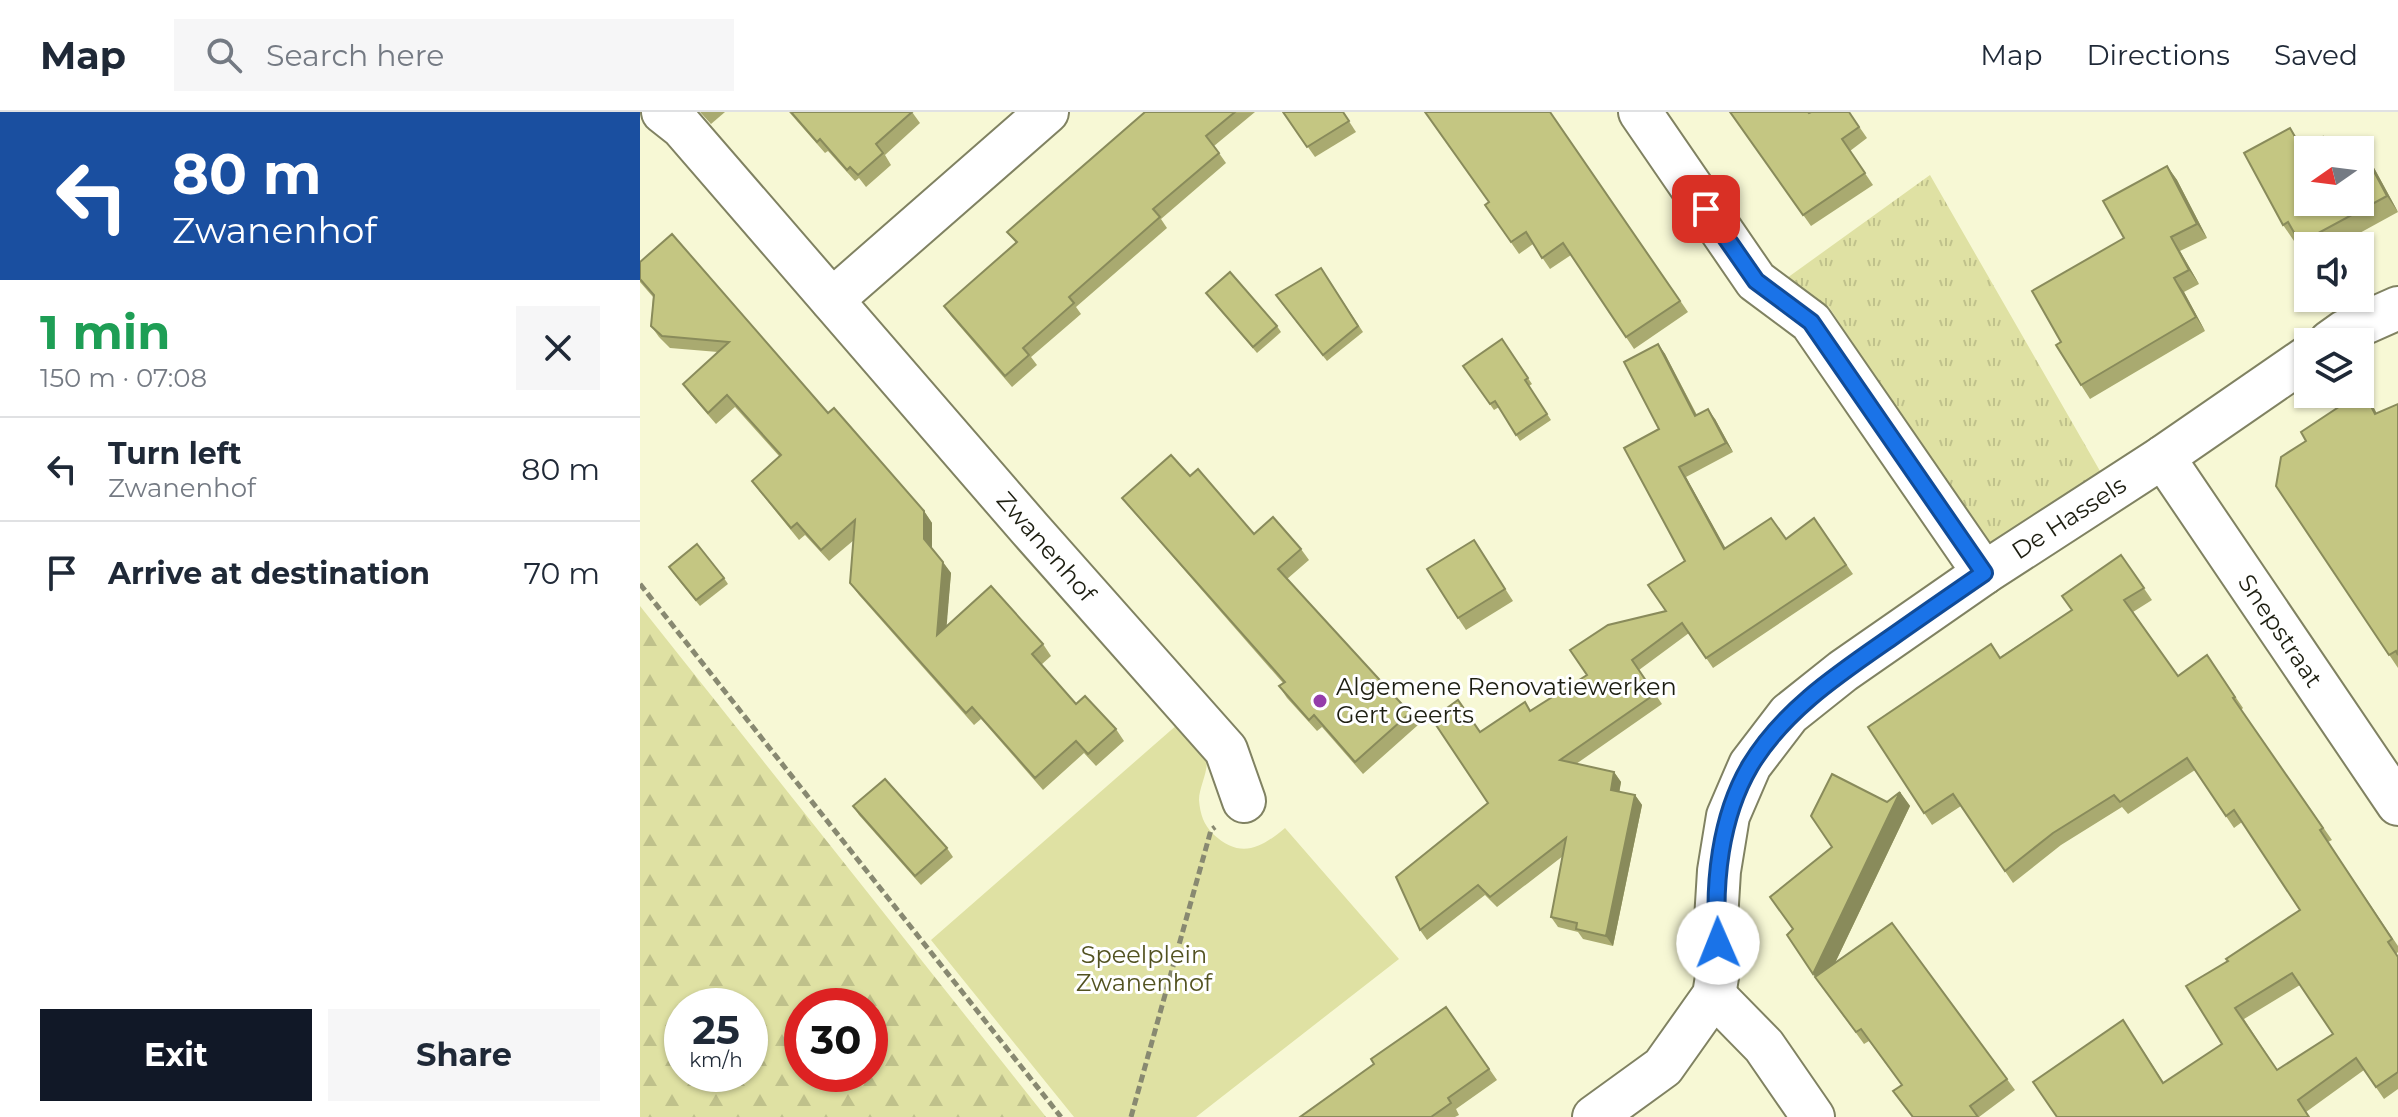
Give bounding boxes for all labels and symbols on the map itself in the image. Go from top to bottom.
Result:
north arrow [2294,136,2374,216]
pin [1672,175,1740,243]
street label: De Hassels [2006,470,2131,565]
street label: Zwanenhof [991,486,1103,608]
street label: Snepstraat [2232,569,2329,693]
place label: Algemene Renovatiewerken Gert Geerts [1336,672,1677,729]
marker: Algemene Renovatiewerken Gert Geerts [1311,692,1329,710]
position arrow [1676,901,1760,985]
park label: Speelplein Zwanenhof [1076,940,1213,997]
speed limit sign: 30 [784,988,888,1092]

